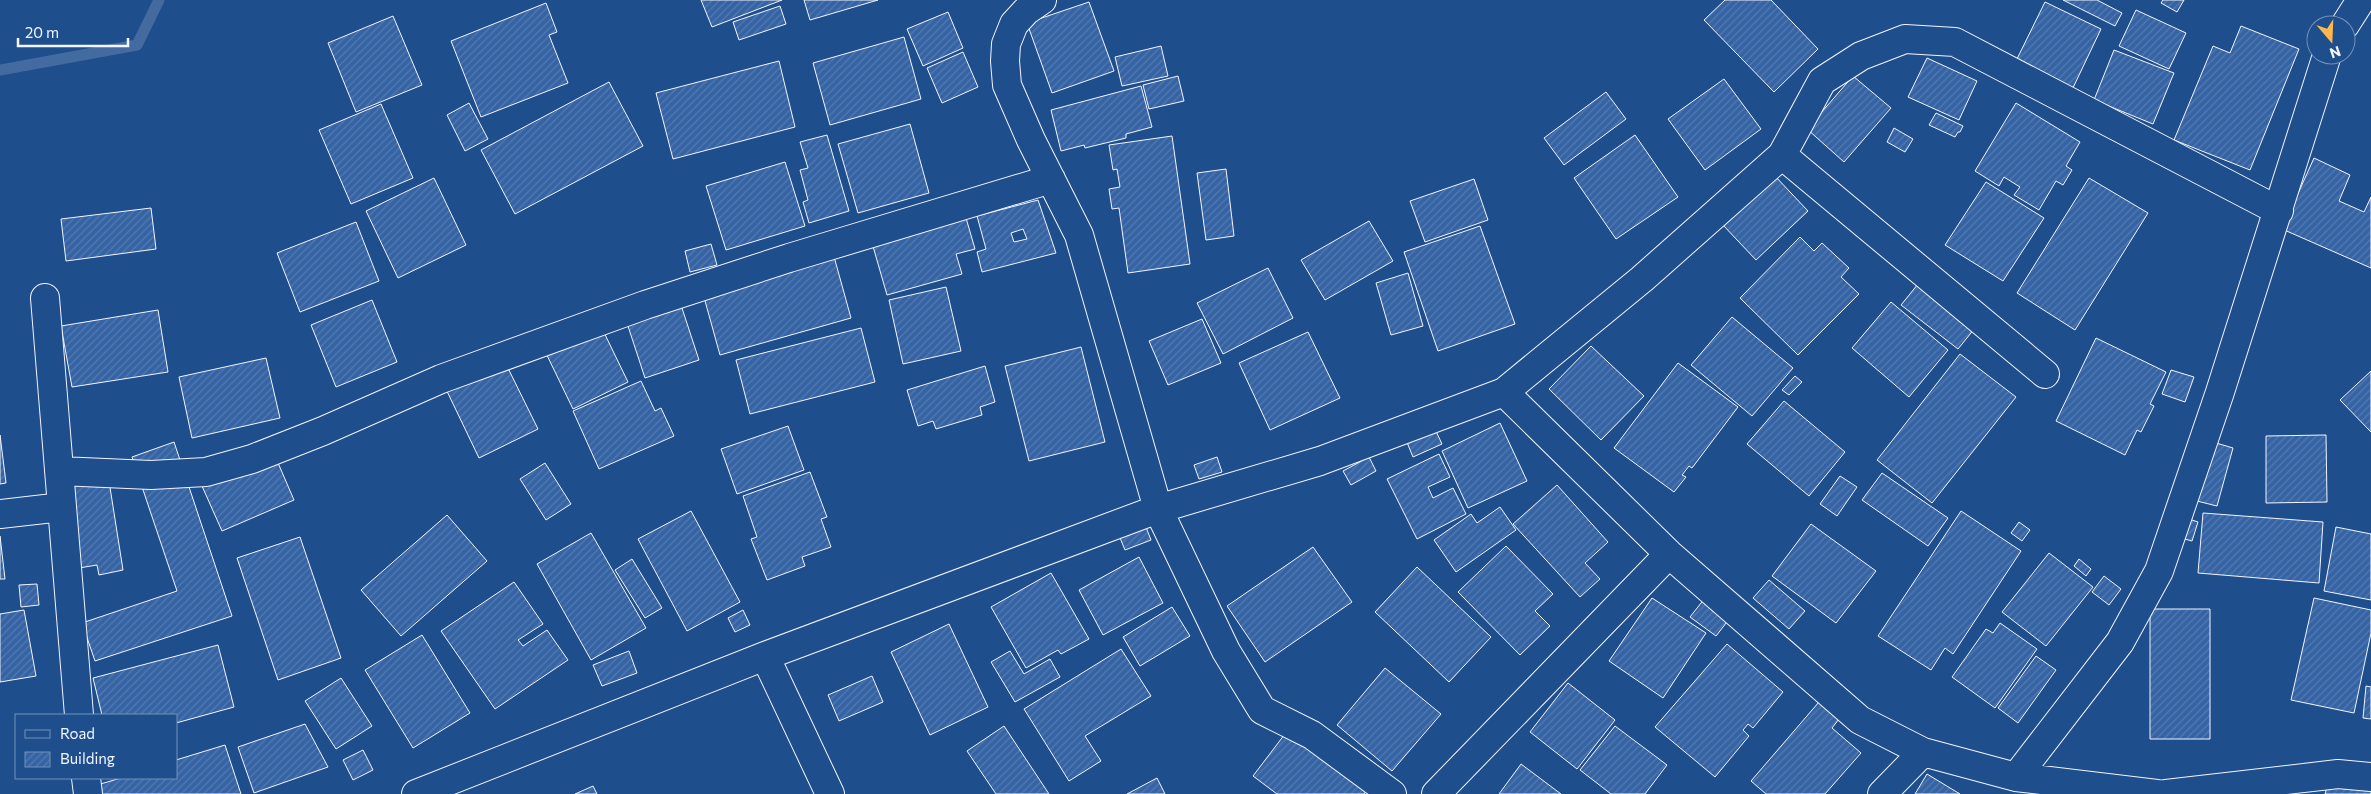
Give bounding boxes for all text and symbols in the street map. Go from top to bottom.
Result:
scale bar [18,15,128,47]
north arrow [2306,15,2356,65]
text: 20 m [25,23,59,41]
text: N [2328,43,2343,63]
legend [15,714,178,779]
text: Road [60,724,95,742]
text: Building [60,749,115,767]

